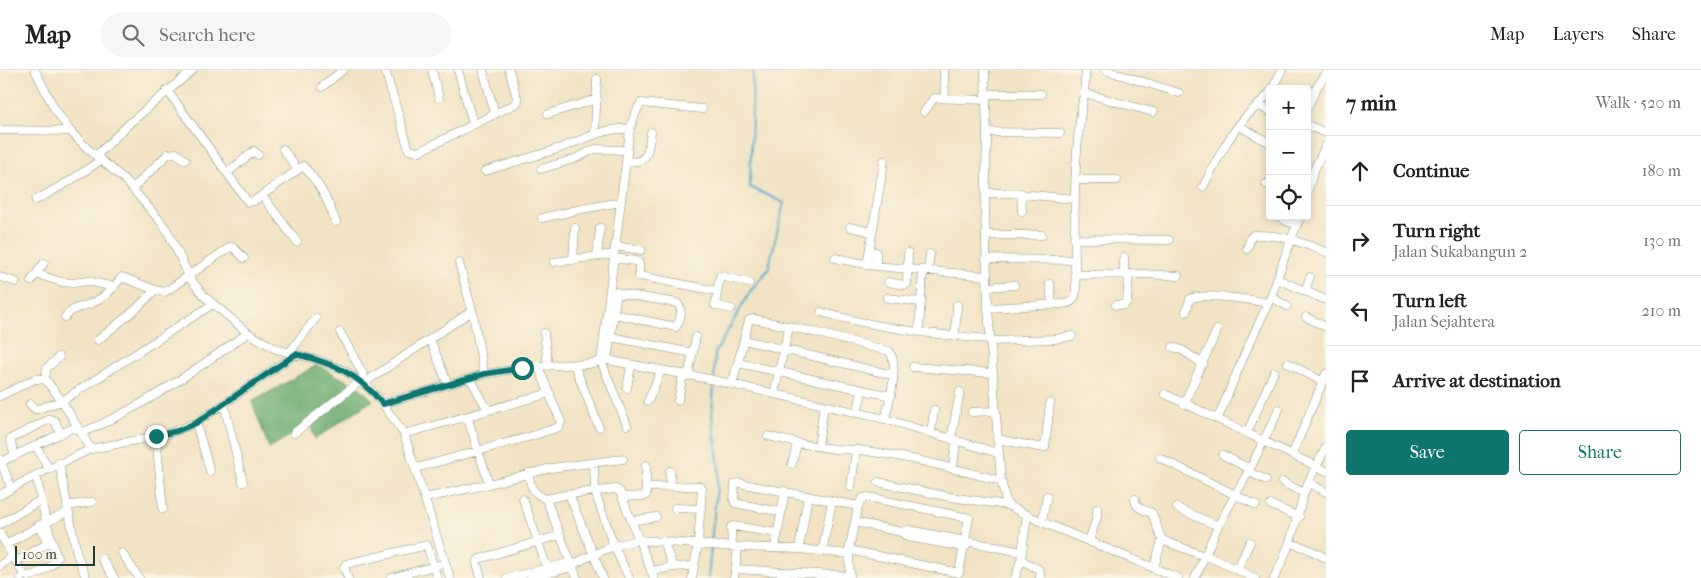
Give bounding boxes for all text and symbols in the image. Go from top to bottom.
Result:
search box [101,12,451,57]
text: Map [25,21,71,49]
icon: search [119,21,147,49]
text: Search here [159,24,255,46]
text: Map [1490,24,1524,45]
text: Layers [1552,24,1604,45]
text: Share [1632,24,1676,45]
map controls [1266,85,1311,220]
button: + [1266,85,1311,130]
text: 7 min [1346,91,1397,115]
text: Walk · 520 m [1596,93,1681,112]
button: − [1266,130,1311,175]
icon: ahead [1346,157,1374,185]
text: Continue [1393,160,1469,182]
text: 180 m [1642,161,1681,180]
button: locate [1266,175,1311,220]
text: Turn right [1393,220,1480,242]
icon: right [1346,227,1374,255]
text: 130 m [1643,231,1681,250]
text: Jalan Sukabangun 2 [1393,242,1527,261]
text: Turn left [1393,290,1467,312]
icon: left [1346,297,1374,325]
text: 210 m [1642,301,1681,320]
text: Jalan Sejahtera [1393,312,1495,331]
route start [511,357,534,380]
icon: arrive [1346,367,1374,395]
text: Arrive at destination [1393,370,1561,392]
route end [145,425,168,448]
button: Save [1346,430,1509,475]
button: Share [1519,430,1681,475]
scale bar [15,543,95,566]
text: 100 m [22,546,57,563]

